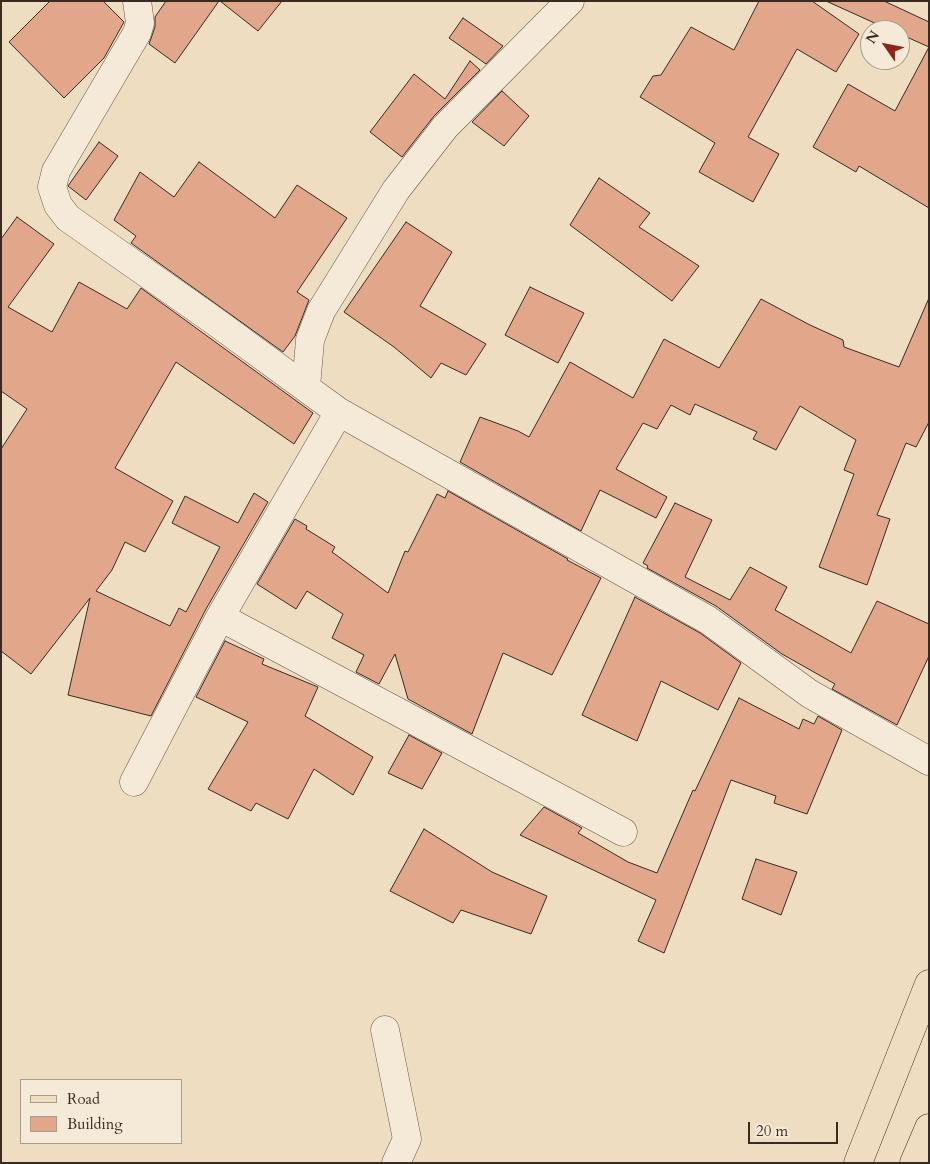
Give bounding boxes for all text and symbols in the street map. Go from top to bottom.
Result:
north arrow [860,20,910,70]
text: N [862,27,884,47]
legend [20,1079,182,1144]
text: Road [67,1089,100,1109]
scale bar [750,1112,840,1144]
text: Building [67,1114,123,1134]
text: 20 m [756,1121,788,1141]

